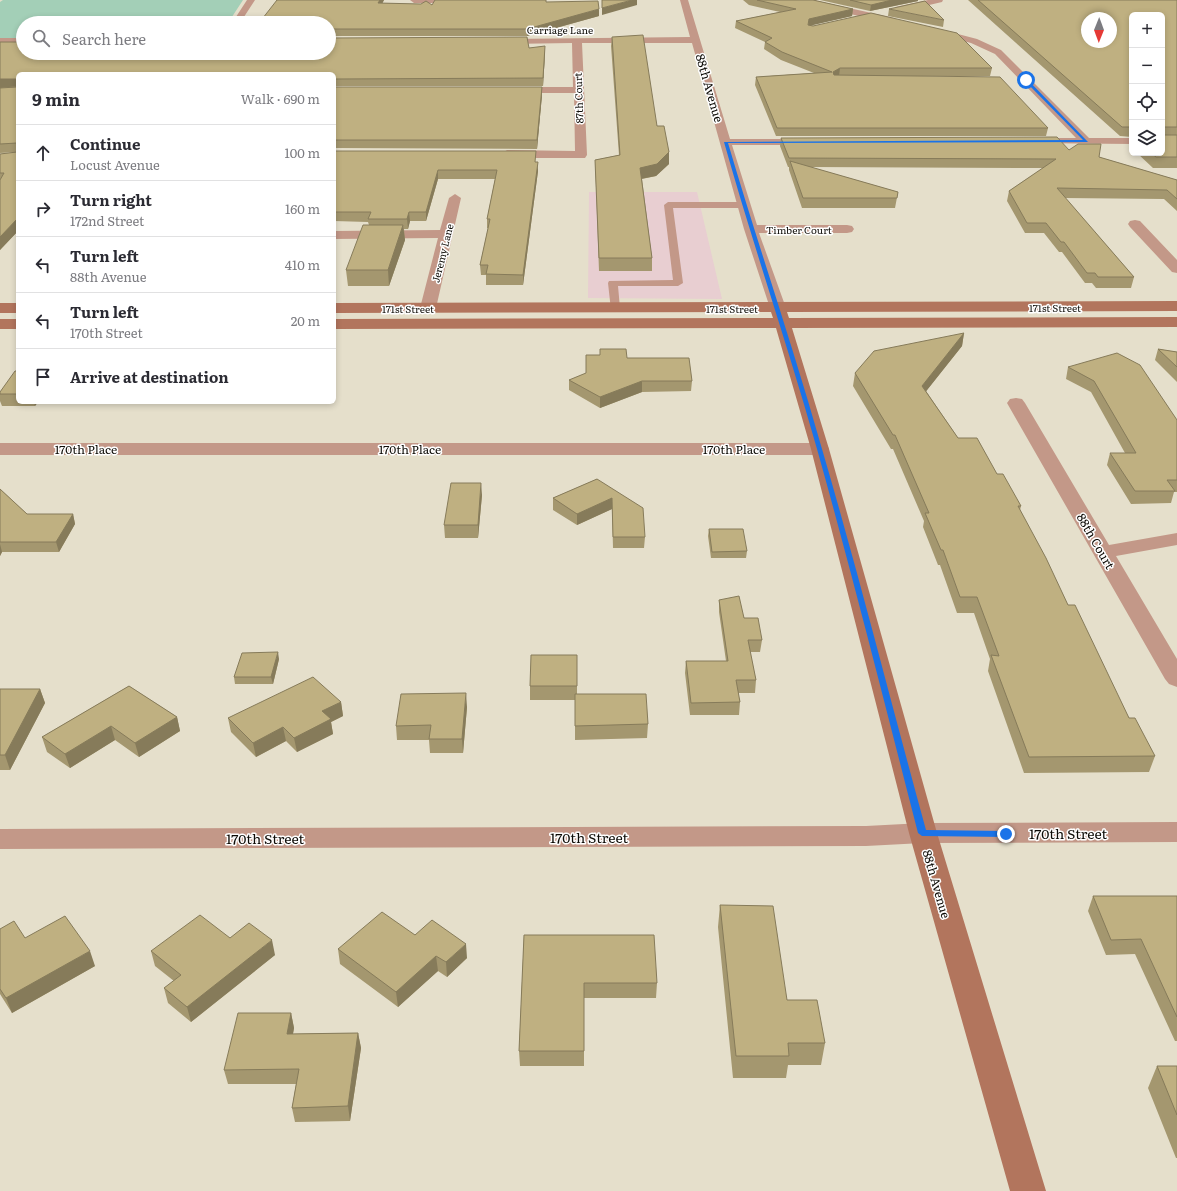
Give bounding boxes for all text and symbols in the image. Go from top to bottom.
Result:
north arrow [1081,12,1117,48]
map controls [1129,12,1165,156]
button: + [1129,12,1165,48]
search box [16,16,336,60]
street label: Carriage Lane [527,22,593,37]
icon: search [30,27,52,49]
text: Search here [62,27,146,50]
button: − [1129,48,1165,84]
street label: 88th Avenue [692,52,728,124]
route start [1017,71,1035,89]
street label: 87th Court [570,72,586,124]
button: locate [1129,84,1165,120]
text: 9 min [32,86,80,111]
text: Walk · 690 m [241,89,320,108]
button: layers [1129,120,1165,156]
text: Continue [70,132,140,155]
icon: ahead [32,142,54,164]
text: 100 m [284,143,320,162]
text: Locust Avenue [70,155,160,174]
text: Turn right [70,188,152,211]
icon: right [32,198,54,220]
text: 160 m [285,199,320,218]
text: 172nd Street [70,211,144,230]
street label: Jeremy Lane [427,222,457,284]
street label: Timber Court [766,222,832,237]
text: Turn left [70,244,139,267]
icon: left [32,254,54,276]
text: 410 m [285,255,320,274]
text: 88th Avenue [70,267,146,286]
text: Turn left [70,300,139,323]
street label: 171st Street [1029,300,1081,315]
street label: 171st Street [382,301,434,316]
street label: 171st Street [706,301,758,316]
icon: left [32,310,54,332]
text: 20 m [291,311,320,330]
text: 170th Street [70,323,143,342]
text: Arrive at destination [70,365,229,388]
icon: arrive [32,366,54,388]
street label: 170th Place [55,440,117,458]
street label: 170th Place [379,440,441,458]
street label: 170th Place [703,440,765,458]
street label: 88th Court [1073,510,1119,572]
street label: 170th Street [1029,823,1107,843]
route end [997,825,1015,843]
street label: 170th Street [550,827,628,847]
street label: 170th Street [226,828,304,848]
street label: 88th Avenue [919,848,955,920]

